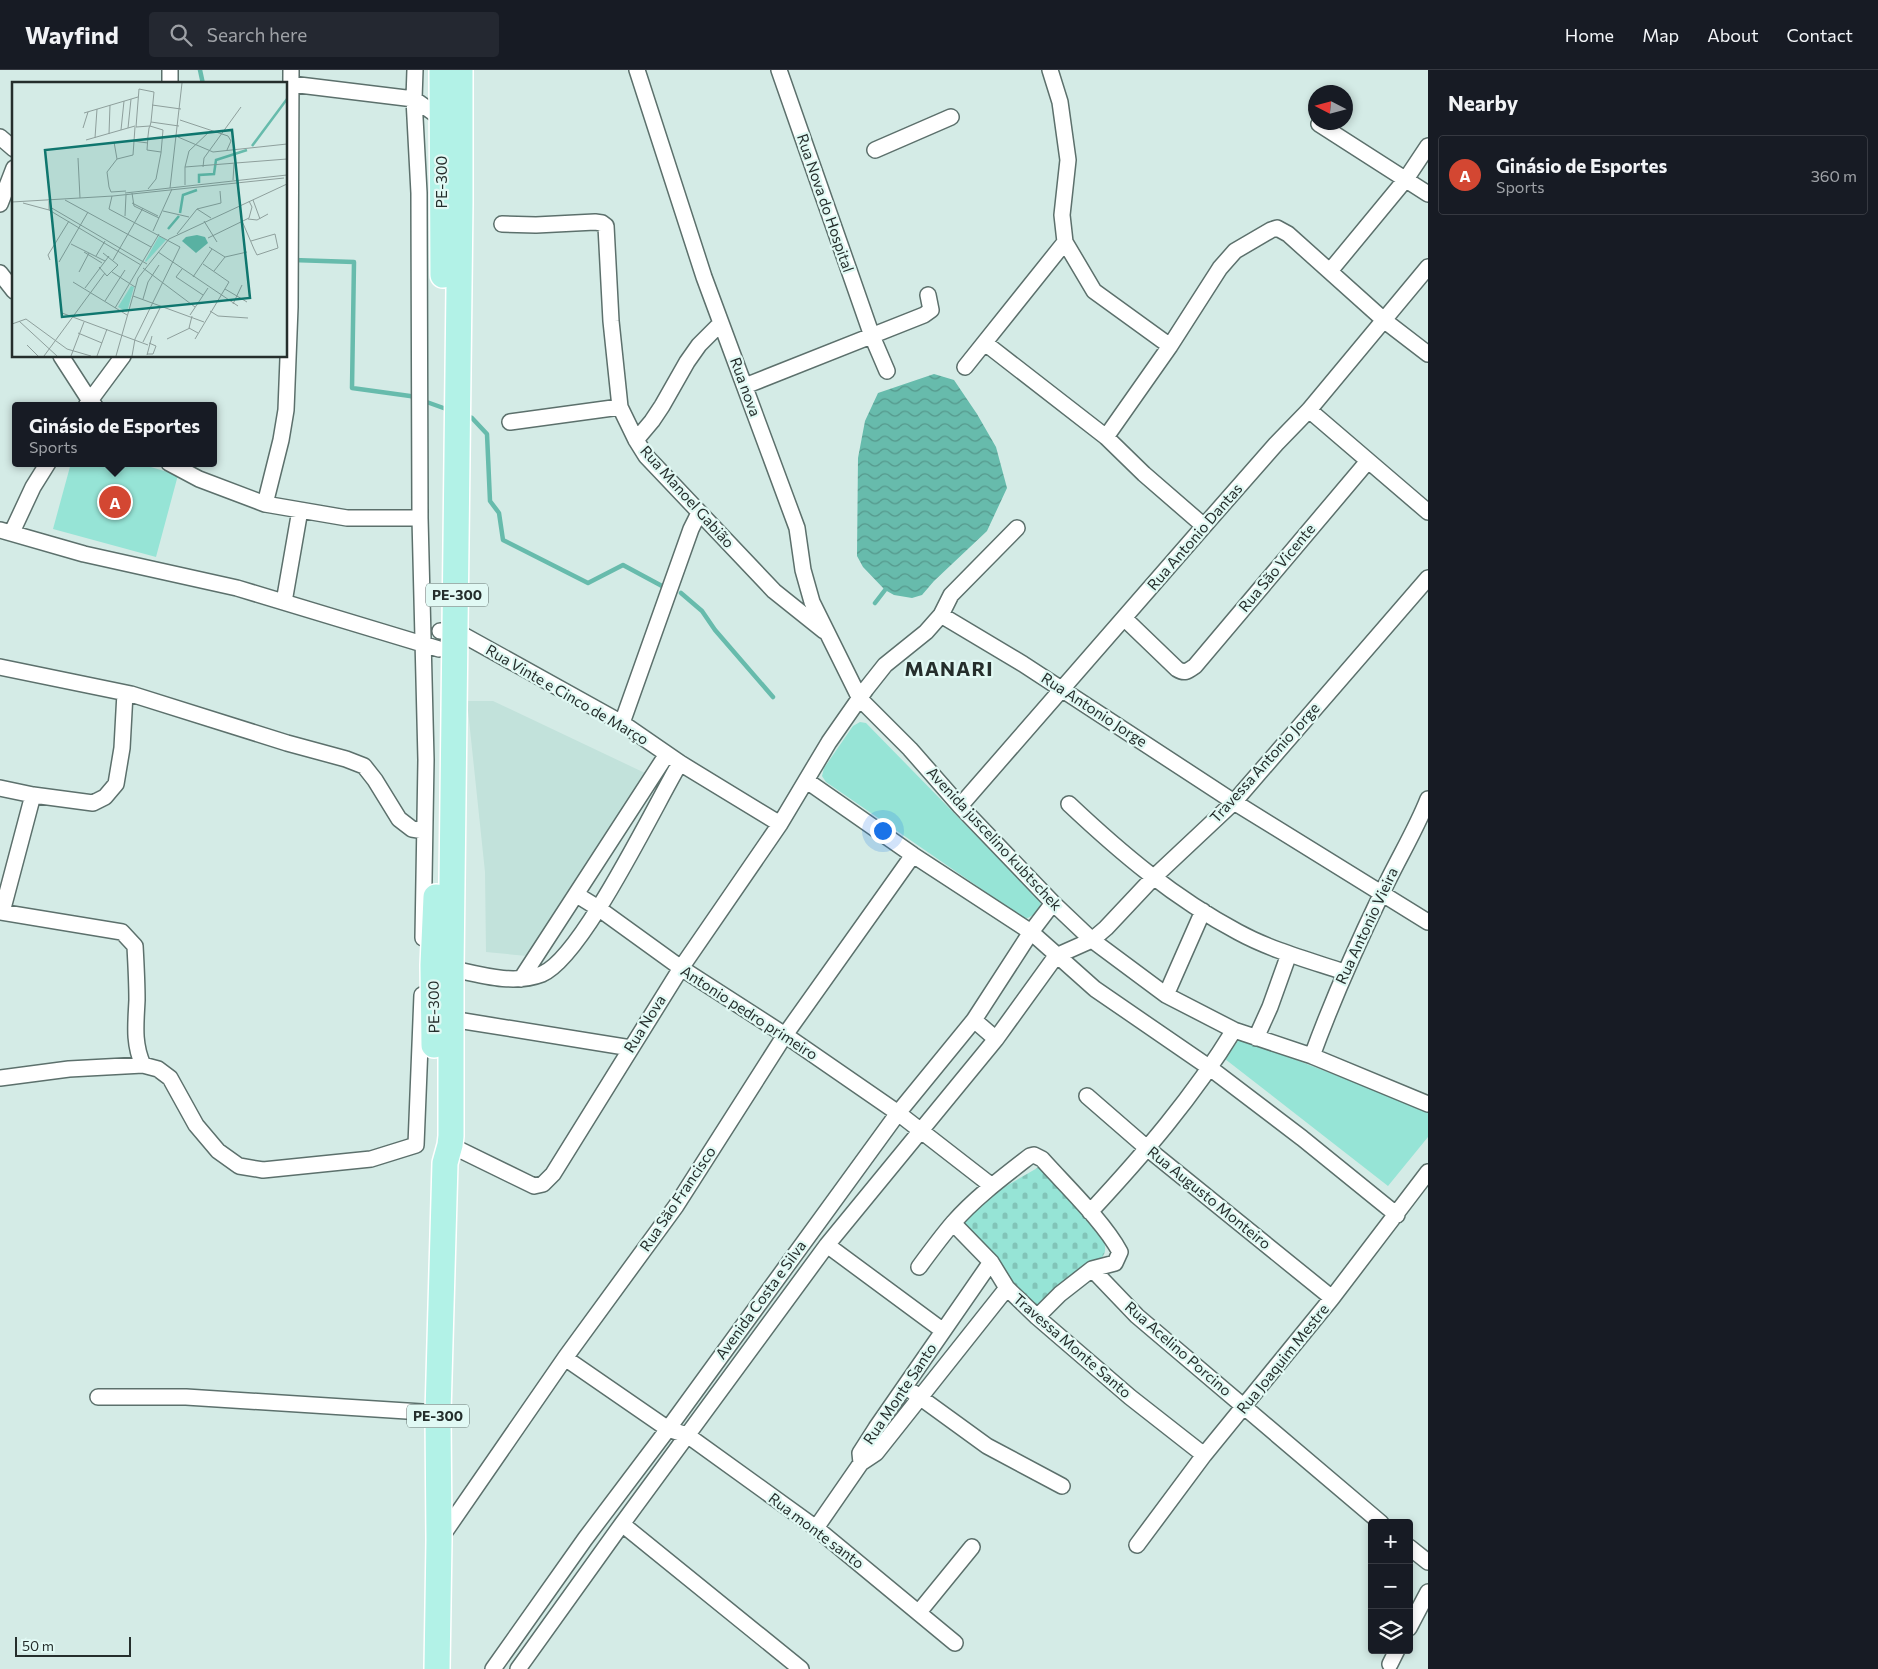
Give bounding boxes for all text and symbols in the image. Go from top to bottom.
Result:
search box [149,12,499,57]
text: Wayfind [25,20,119,49]
icon: search [167,21,195,49]
text: Search here [207,23,307,46]
text: Home [1565,24,1614,46]
text: Map [1642,24,1679,46]
text: About [1707,24,1759,46]
text: Contact [1787,24,1853,46]
inset map [12,82,288,358]
north arrow [1308,85,1353,130]
text: Nearby [1448,90,1518,115]
street label: Rua Nova do Hospital [794,131,858,274]
text: Ginásio de Esportes [1496,154,1667,177]
street label: PE-300 [432,156,450,208]
text: A [1459,166,1471,185]
text: 360 m [1811,166,1857,185]
text: Sports [1496,177,1545,196]
street label: Rua nova [727,355,765,419]
popup [12,402,217,467]
text: Ginásio de Esportes [29,414,200,437]
text: Sports [29,437,78,456]
street label: Rua Manoel Gabião [637,441,738,551]
street label: Rua Antonio Dantas [1143,479,1246,593]
pin: A [99,483,131,521]
street label: Rua São Vicente [1234,520,1318,615]
road number: PE-300 [426,584,488,606]
street label: Rua Vinte e Cinco de Março [483,640,652,748]
district label: MANARI [904,656,994,680]
street label: Rua Antonio Jorge [1038,668,1151,750]
street label: Travessa Antonio Jorge [1206,699,1323,826]
street label: Avenida juscelino kubtschek [923,763,1066,914]
your location [870,818,896,844]
street label: Rua Antonio Vieira [1331,864,1401,987]
street label: Antonio pedro primeiro [678,961,821,1063]
street label: PE-300 [424,980,442,1034]
street label: Rua Nova [619,991,669,1056]
street label: Rua Augusto Monteiro [1144,1142,1275,1252]
street label: Rua São Francisco [635,1143,719,1254]
street label: Avenida Costa e Silva [711,1237,809,1362]
street label: Travessa Monte Santo [1010,1289,1135,1401]
street label: Rua Acelino Porcino [1122,1297,1236,1399]
street label: Rua Joaquim Mestre [1232,1300,1332,1417]
street label: Rua Monte Santo [859,1339,940,1447]
road number: PE-300 [407,1404,469,1428]
street label: Rua monte santo [765,1488,868,1572]
map controls [1368,1519,1413,1654]
button: + [1368,1519,1413,1564]
button: − [1368,1564,1413,1609]
button: layers [1368,1609,1413,1654]
scale bar [15,1634,131,1657]
text: 50 m [22,1637,54,1654]

